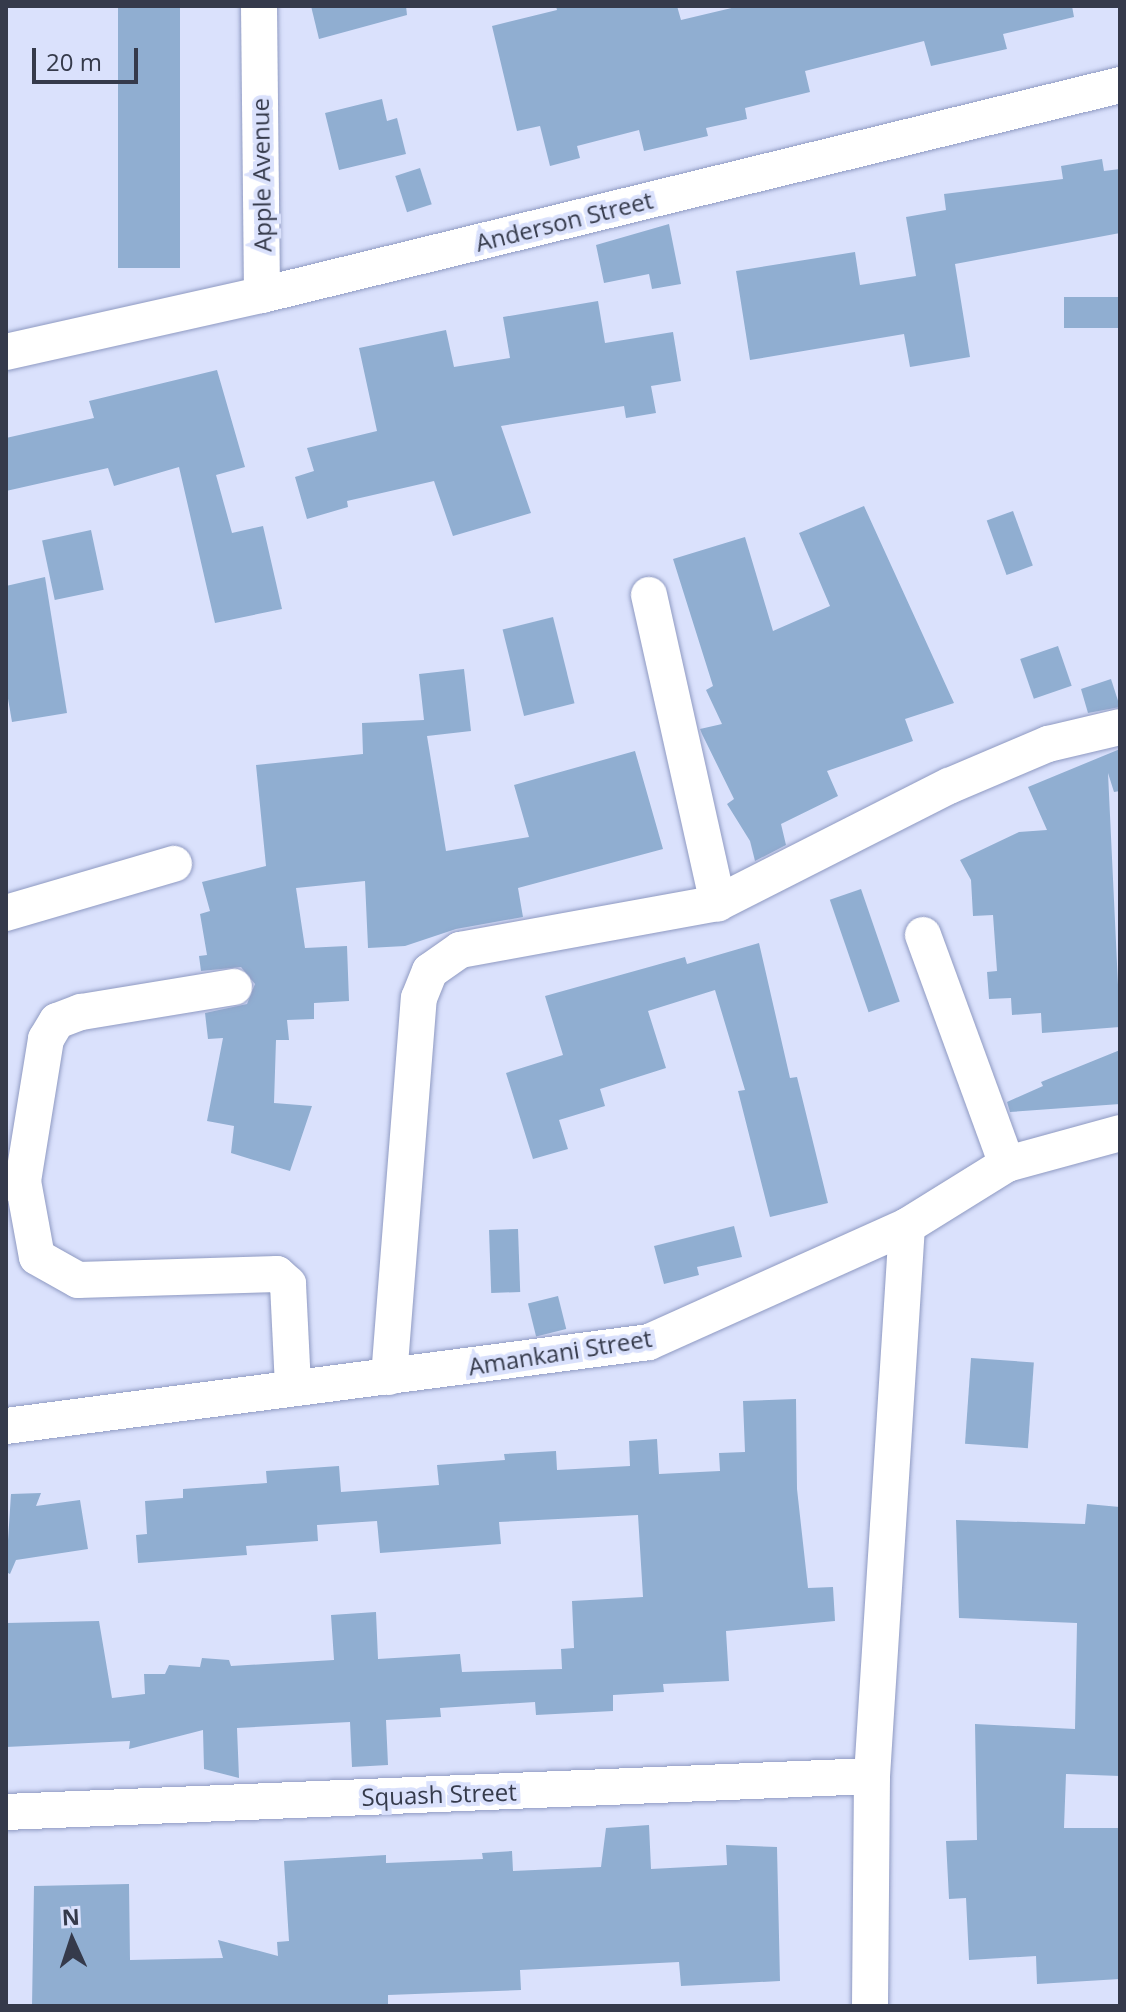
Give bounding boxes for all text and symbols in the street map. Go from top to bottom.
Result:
scale bar [36,32,142,82]
text: 20 m [46,45,102,78]
street label: Apple Avenue [245,98,277,252]
street label: Anderson Street [472,185,656,257]
street label: Amankani Street [466,1323,654,1381]
street label: Squash Street [361,1777,517,1811]
north arrow [32,1900,112,1980]
text: N [61,1901,80,1931]

